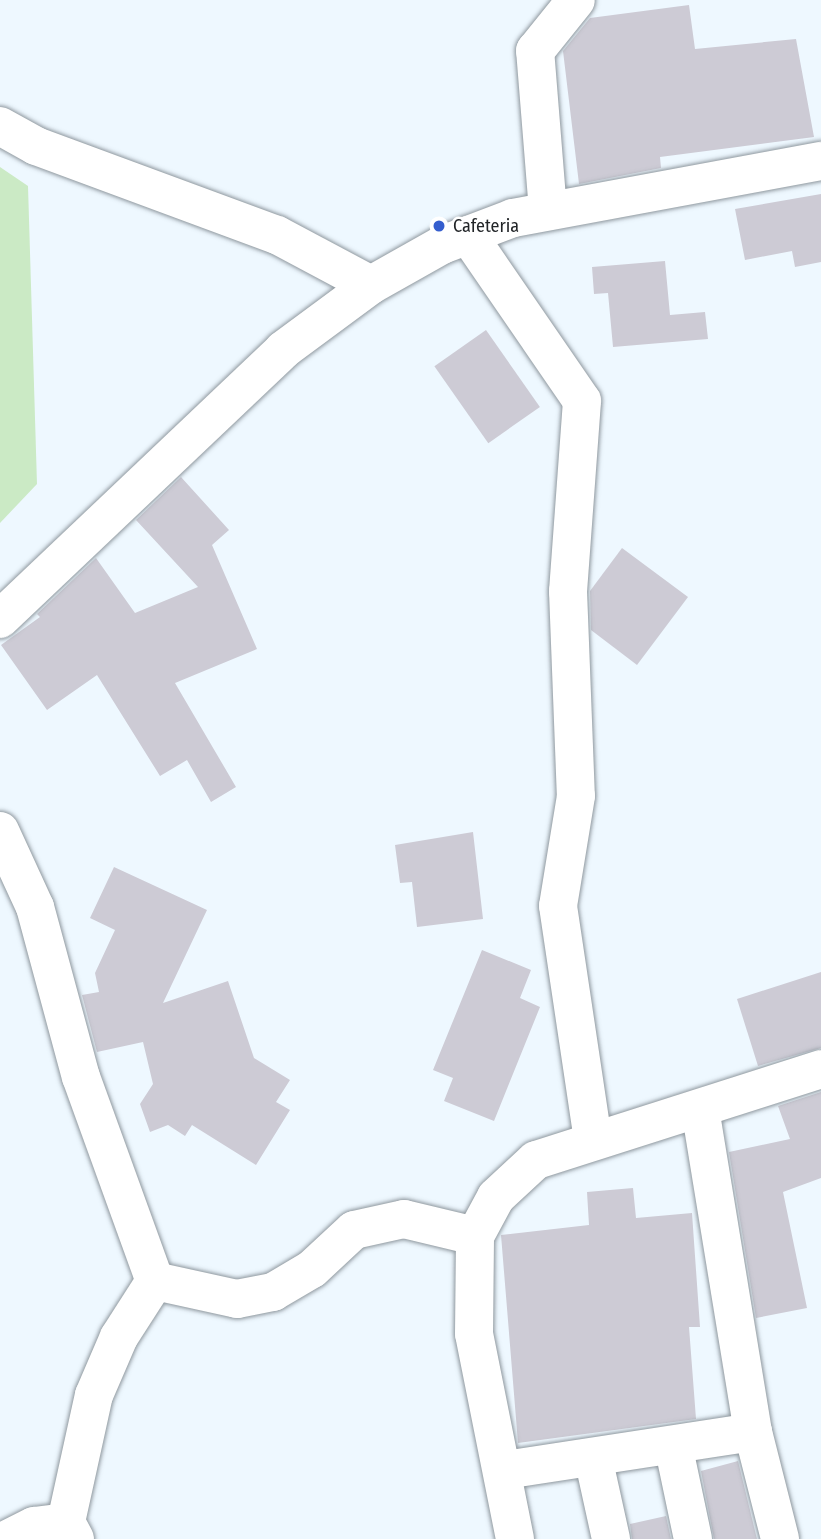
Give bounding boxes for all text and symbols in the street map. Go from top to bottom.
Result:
place label: Cafeteria [453,215,519,237]
marker: Cafeteria [431,218,447,234]

